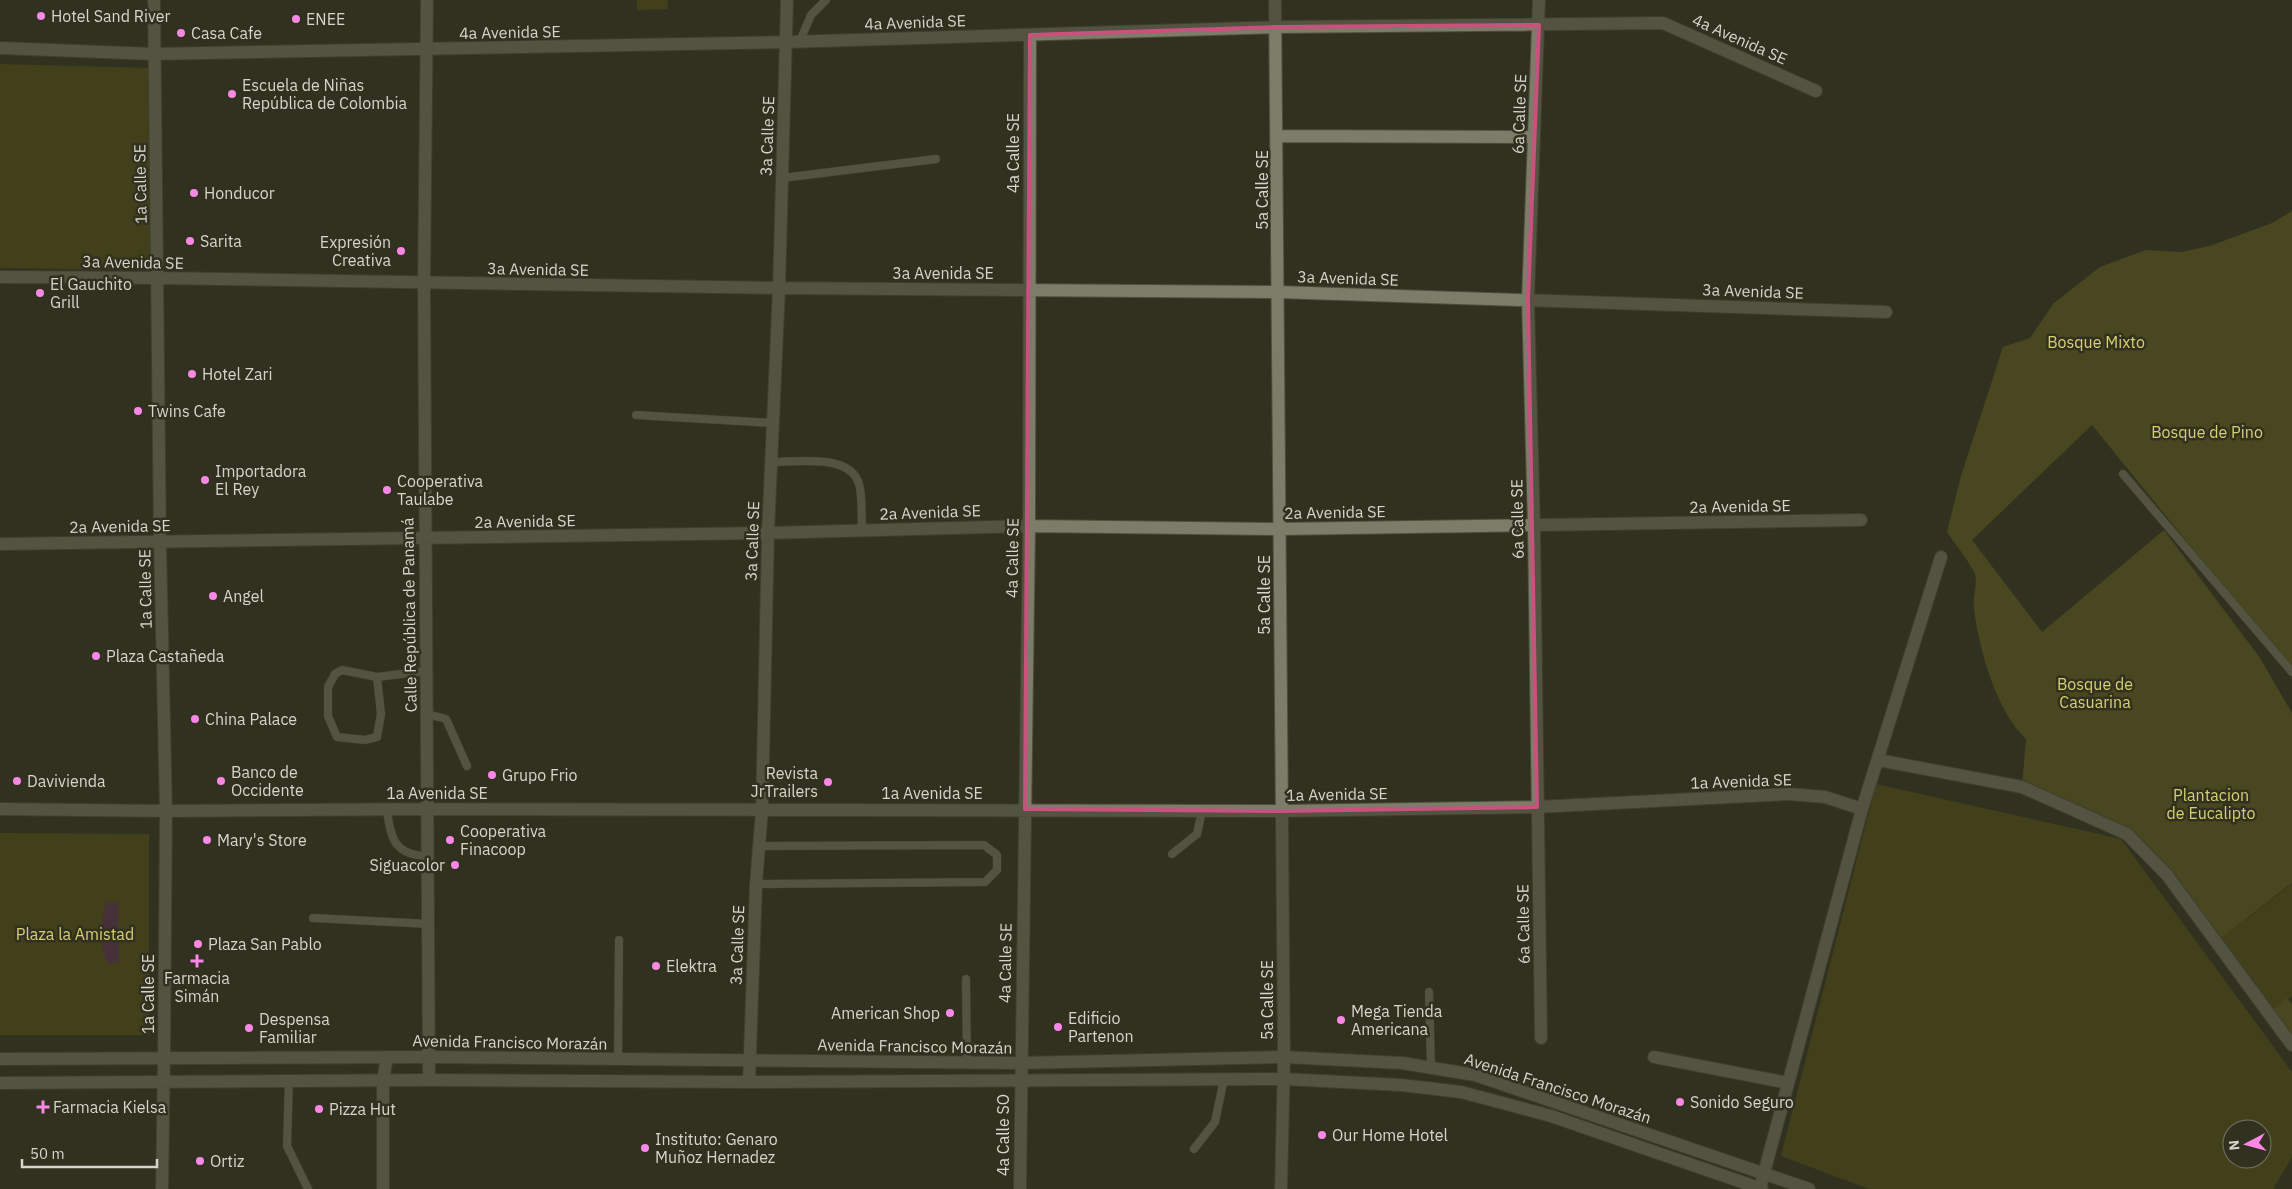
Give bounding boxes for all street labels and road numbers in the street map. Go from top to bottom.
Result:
street label: 4a Avenida SE [1689,9,1791,69]
street label: 4a Avenida SE [864,10,966,34]
street label: 4a Avenida SE [459,21,561,43]
street label: 6a Calle SE [1508,74,1530,154]
street label: 3a Calle SE [756,96,778,176]
street label: 4a Calle SE [1003,113,1023,193]
street label: 1a Calle SE [129,144,151,224]
street label: 5a Calle SE [1252,150,1272,230]
street label: 3a Avenida SE [82,251,184,273]
street label: 3a Avenida SE [487,258,589,280]
street label: 3a Avenida SE [892,263,994,283]
street label: 3a Avenida SE [1297,266,1399,290]
street label: 3a Avenida SE [1702,279,1804,303]
street label: 6a Calle SE [1506,479,1528,559]
street label: 2a Avenida SE [1689,495,1791,517]
street label: 2a Avenida SE [879,500,981,524]
street label: 3a Calle SE [741,501,763,581]
street label: 2a Avenida SE [1284,501,1386,523]
street label: 2a Avenida SE [474,510,576,532]
street label: 2a Avenida SE [69,515,171,537]
street label: Calle República de Panamá [397,517,421,713]
street label: 4a Calle SE [1001,518,1023,598]
street label: 1a Calle SE [134,549,156,629]
street label: 5a Calle SE [1254,555,1274,635]
street label: 1a Avenida SE [1690,769,1792,793]
street label: 1a Avenida SE [386,783,488,803]
street label: 1a Avenida SE [881,783,983,803]
street label: 1a Avenida SE [1286,783,1388,805]
street label: 6a Calle SE [1512,884,1534,964]
street label: 3a Calle SE [726,905,748,985]
street label: 4a Calle SE [994,923,1016,1003]
street label: 1a Calle SE [138,954,158,1034]
street label: 5a Calle SE [1257,960,1277,1040]
street label: Avenida Francisco Morazán [412,1030,608,1054]
street label: Avenida Francisco Morazán [817,1034,1013,1058]
street label: Avenida Francisco Morazán [1462,1048,1654,1128]
street label: 4a Calle SO [993,1094,1013,1176]

